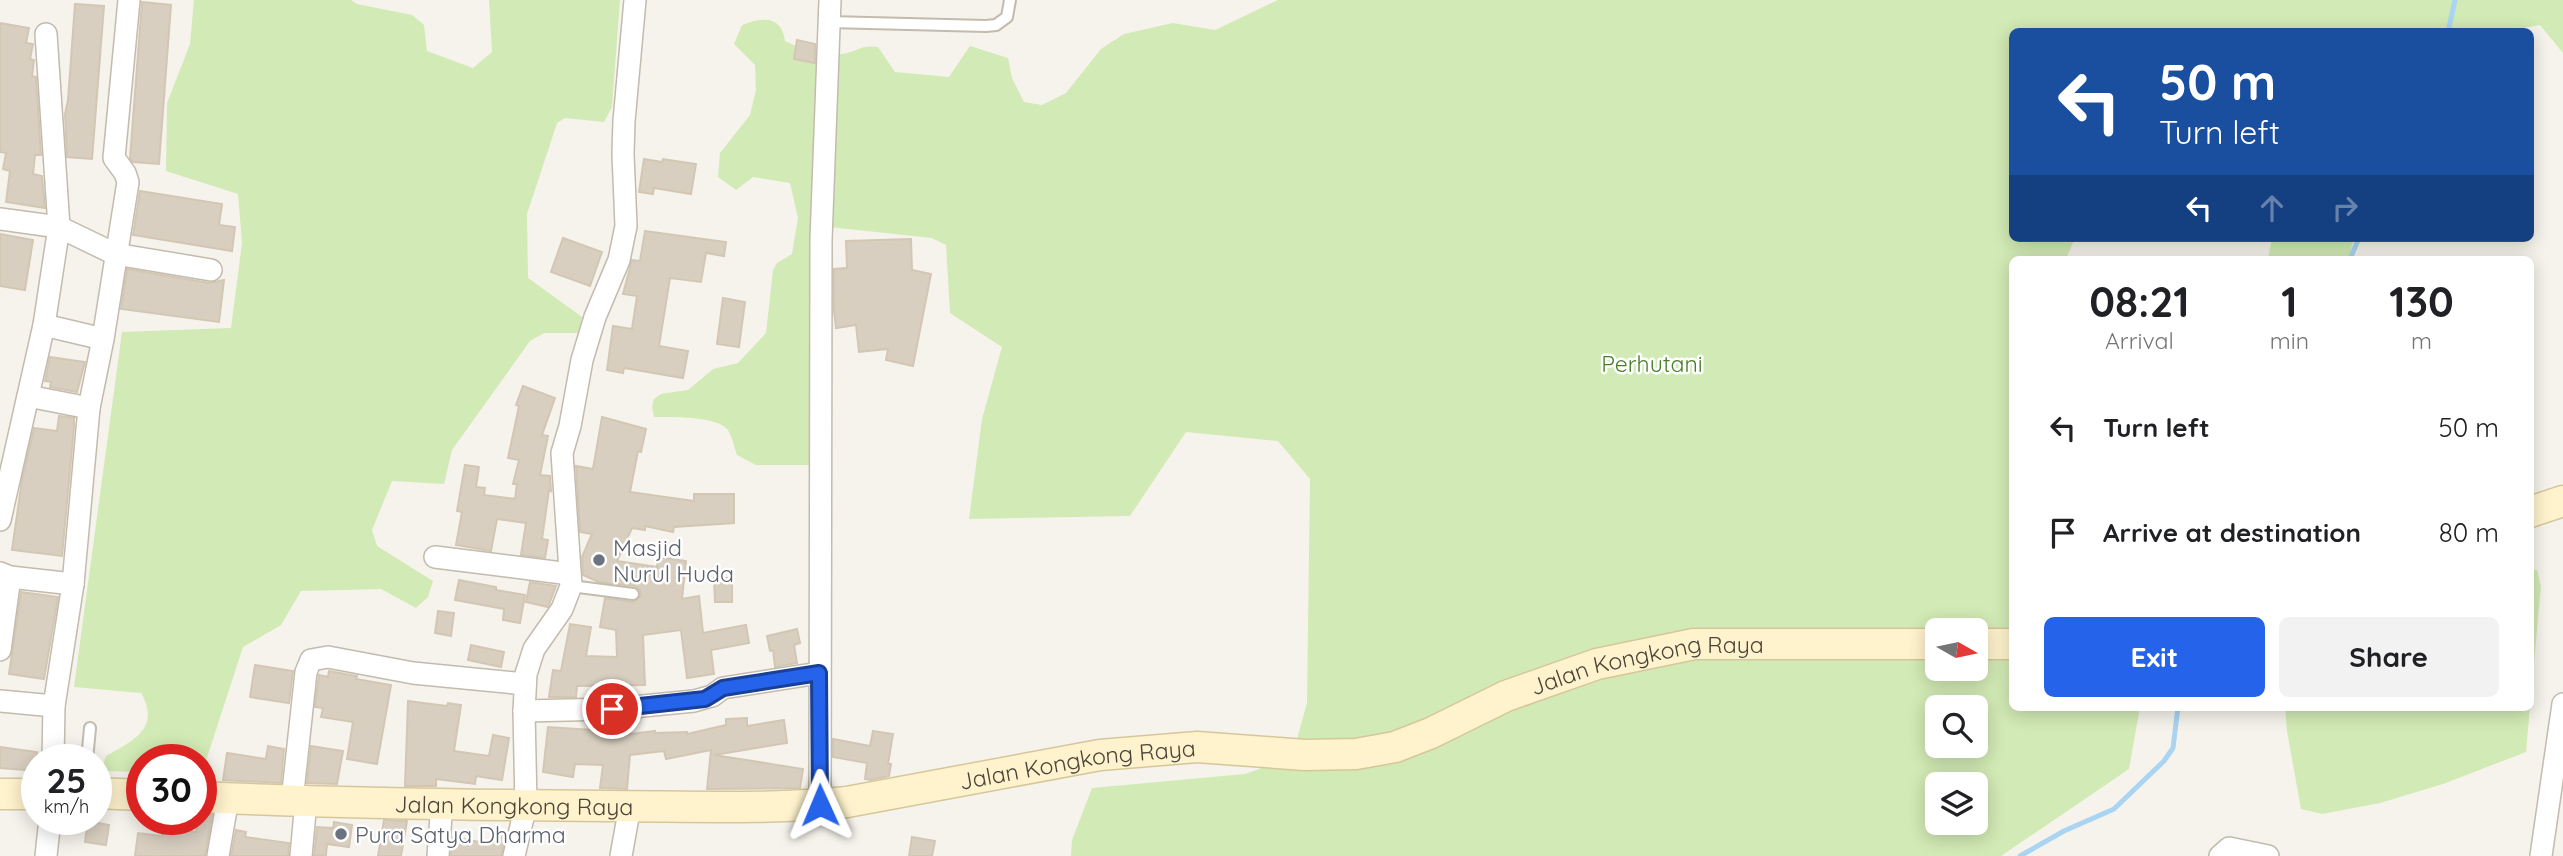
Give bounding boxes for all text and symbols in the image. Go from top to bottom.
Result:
text: 50 m [2159,51,2276,112]
icon: left [2044,56,2135,147]
text: Turn left [2159,112,2280,152]
icon: left [2180,189,2218,227]
icon: ahead [2253,189,2291,227]
icon: right [2326,189,2364,227]
text: 08:21 [2089,275,2190,328]
text: 1 [2281,275,2298,328]
text: 130 [2389,275,2454,328]
text: Arrival [2105,326,2174,355]
text: min [2270,326,2309,355]
text: m [2411,326,2432,355]
park label: Perhutani [1601,349,1703,378]
icon: left [2044,409,2082,447]
text: Turn left [2103,411,2210,444]
text: 50 m [2439,411,2499,444]
icon: arrive [2044,514,2082,552]
text: Arrive at destination [2103,516,2361,549]
text: 80 m [2439,516,2499,549]
place label: Masjid Nurul Huda [613,533,734,588]
marker: Masjid Nurul Huda [591,552,607,568]
button: Exit [2044,617,2265,697]
button: Share [2279,617,2499,697]
north arrow [1925,618,1988,681]
map controls [1925,618,1988,835]
street label: Jalan Kongkong Raya [1526,628,1764,701]
pin [582,679,642,739]
icon: arrive [593,690,631,728]
button: search [1925,695,1988,758]
street label: Jalan Kongkong Raya [957,733,1197,795]
speed limit sign: 30 [126,744,217,835]
text: 25 [46,758,87,802]
position arrow [783,768,857,842]
button: layers [1925,772,1988,835]
street label: Jalan Kongkong Raya [394,789,633,821]
text: km/h [44,795,89,818]
place label: Pura Satya Dharma [355,820,566,849]
marker: Pura Satya Dharma [333,826,349,842]

